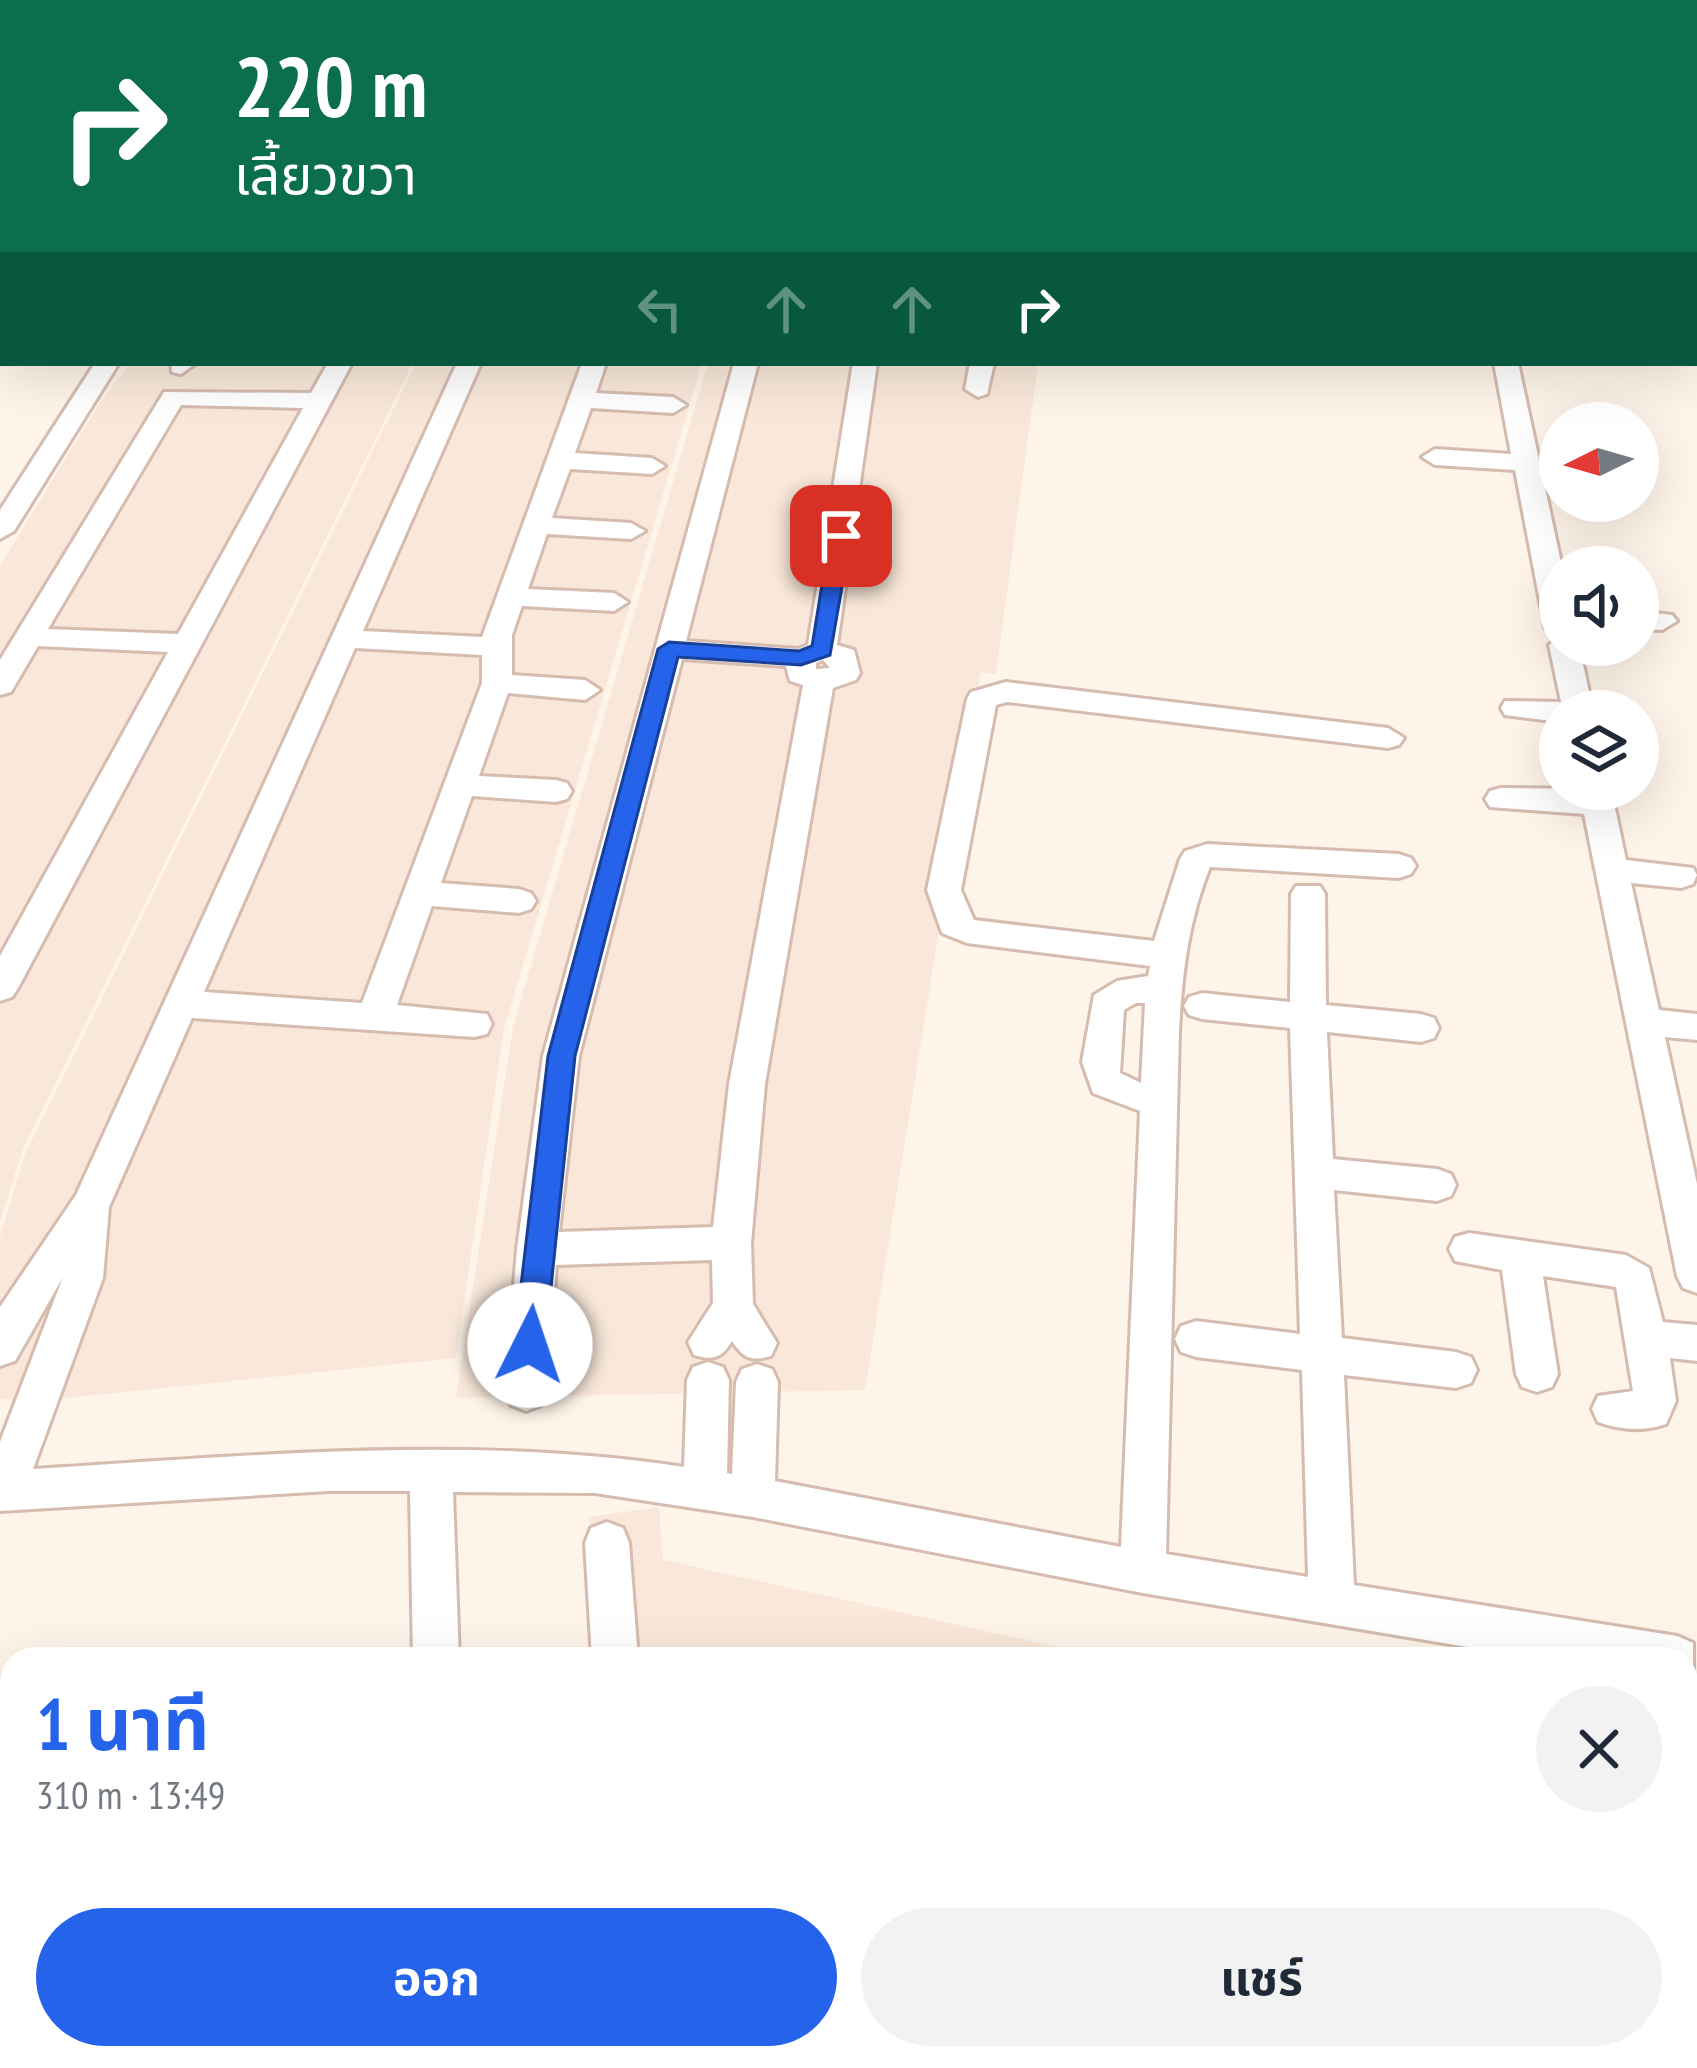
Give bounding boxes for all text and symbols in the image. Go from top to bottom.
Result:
text: 220 m [234,31,427,140]
icon: right [36,48,192,204]
text: เลี้ยวขวา [234,139,417,209]
icon: left [627,276,693,342]
icon: ahead [753,276,819,342]
icon: ahead [879,276,945,342]
icon: right [1005,276,1071,342]
north arrow [1539,402,1659,522]
map controls [1539,402,1659,810]
pin [790,485,892,587]
icon: arrive [808,503,874,569]
button: sound [1539,546,1659,666]
button: layers [1539,690,1659,810]
position arrow [467,1282,593,1408]
text: 1 นาที [36,1677,209,1770]
button: close [1536,1686,1662,1812]
text: 310 m · 13:49 [36,1769,225,1820]
button: ออก [36,1908,837,2046]
button: แชร์ [861,1908,1662,2046]

